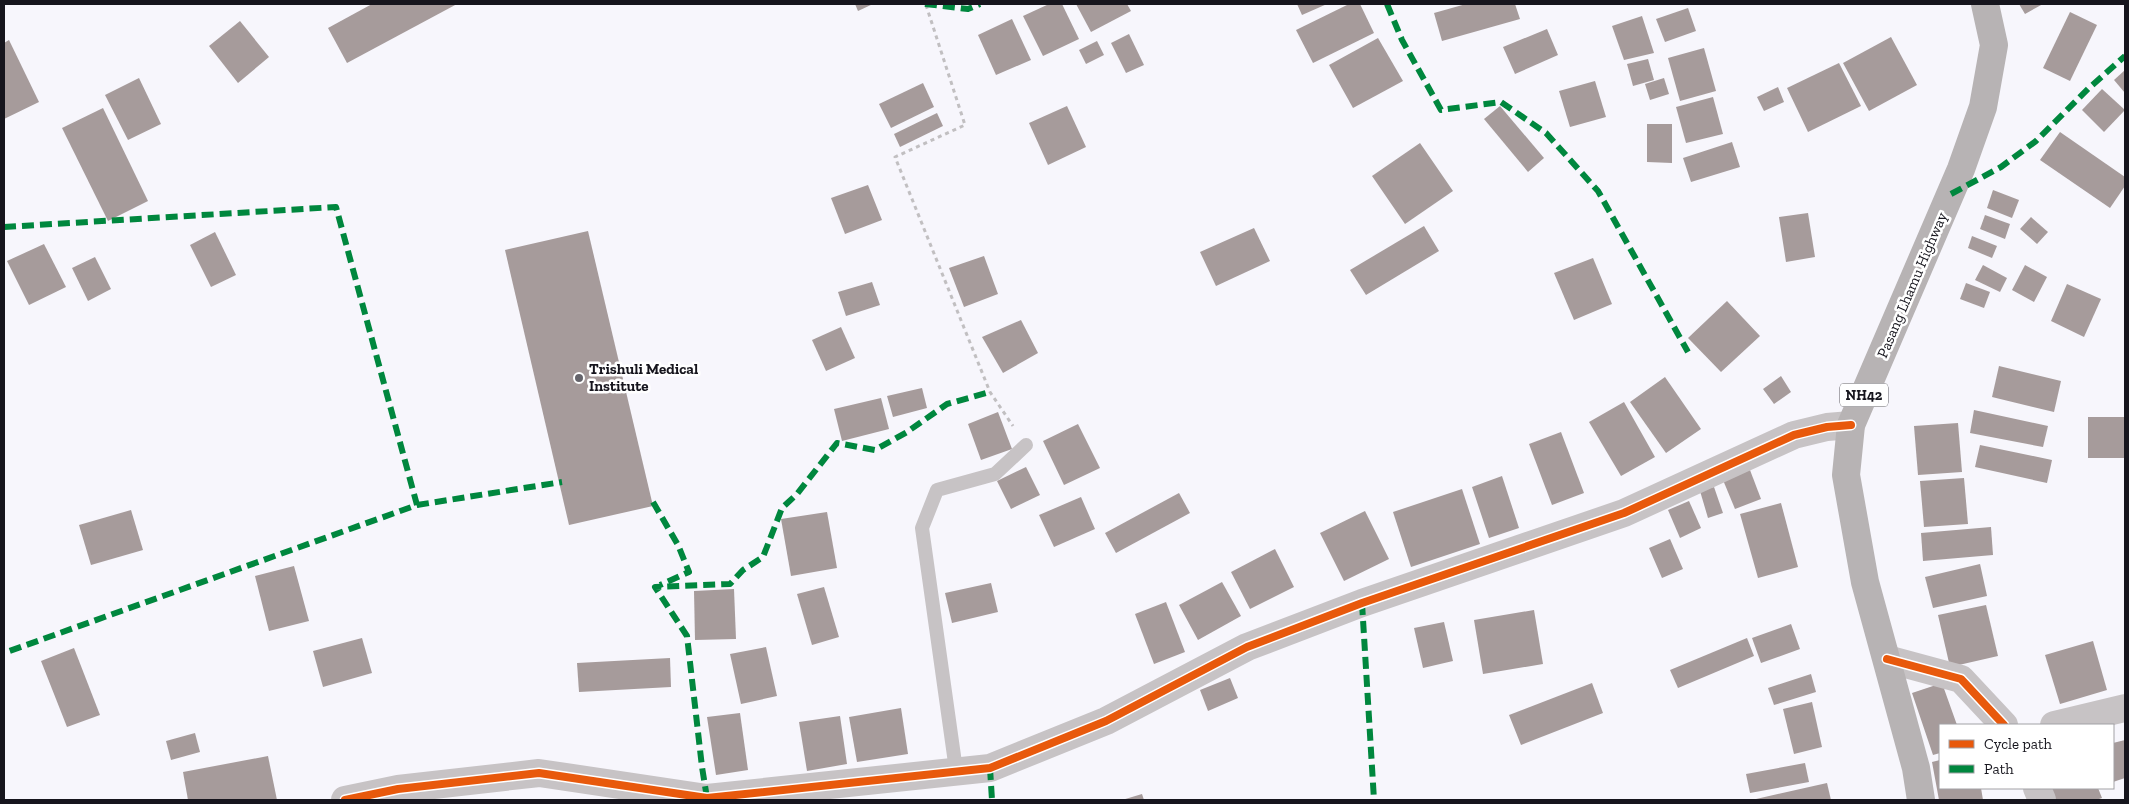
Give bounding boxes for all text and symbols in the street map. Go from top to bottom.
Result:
street label: Pasang Lhamu Highway [1873,209,1951,360]
place label: Trishuli Medical Institute [589,360,698,395]
marker: Trishuli Medical Institute [573,372,585,384]
road number: NH42 [1840,384,1888,406]
legend [1939,724,2114,789]
text: Cycle path [1984,735,2053,753]
text: Path [1984,760,2014,778]

